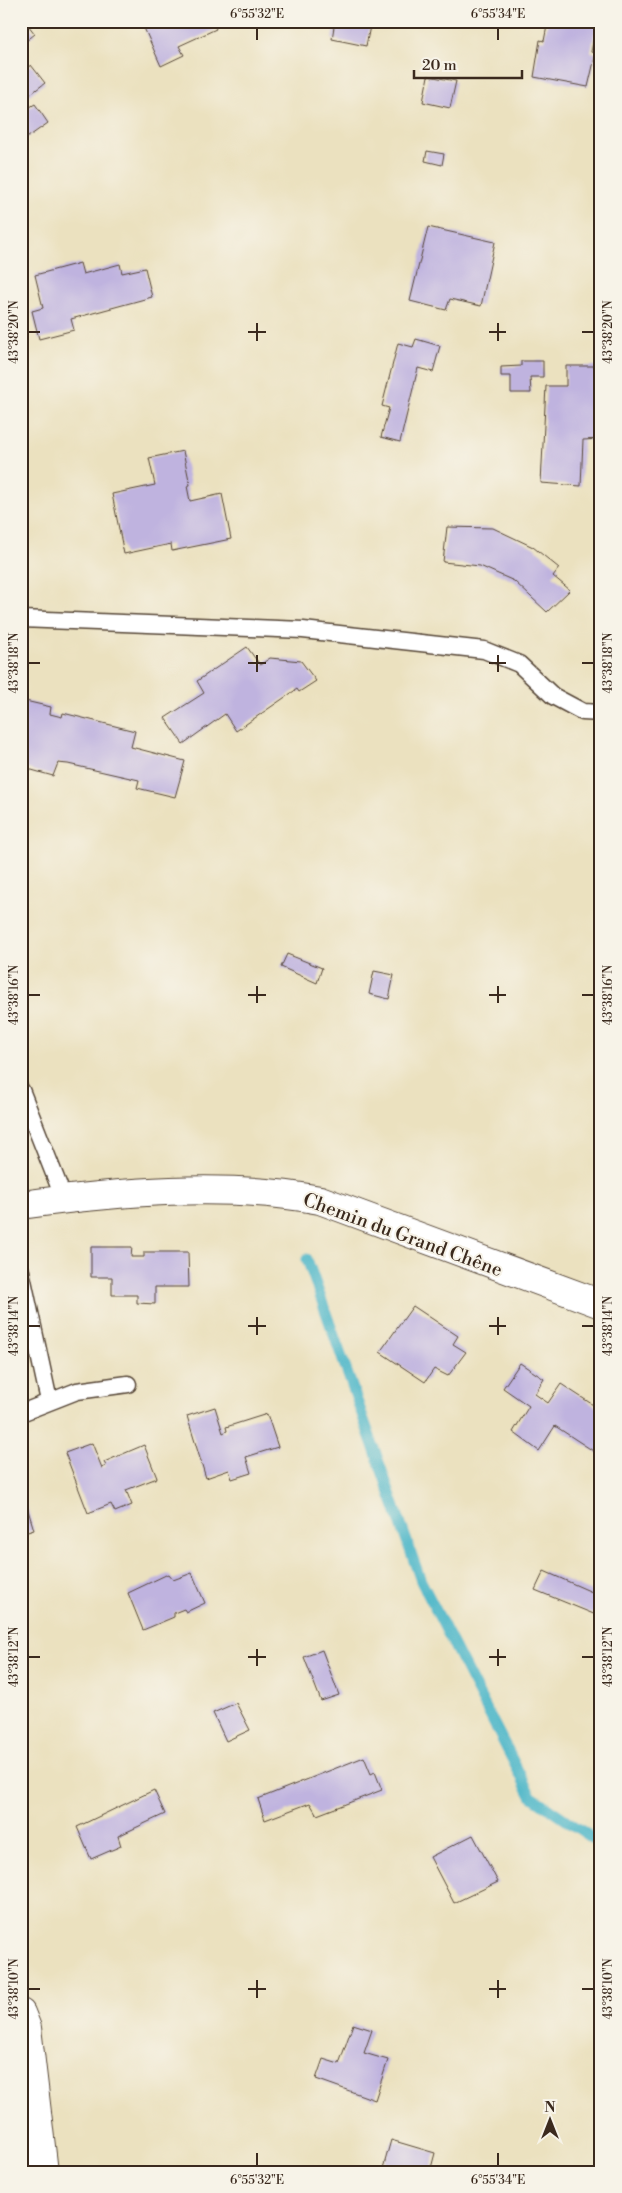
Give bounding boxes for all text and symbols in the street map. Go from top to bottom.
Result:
text: 6°55'32"E [230,7,284,22]
text: 6°55'34"E [471,7,525,22]
scale bar [414,48,522,80]
text: 20 m [422,56,457,75]
text: 43°38'20"N [7,300,22,364]
text: 43°38'20"N [601,300,616,364]
text: 43°38'18"N [7,633,22,693]
text: 43°38'18"N [601,633,616,693]
text: 43°38'16"N [7,965,22,1025]
text: 43°38'16"N [601,965,616,1025]
street label: Chemin du Grand Chêne [300,1188,506,1282]
text: 43°38'14"N [7,1296,22,1356]
text: 43°38'14"N [601,1296,616,1356]
text: 43°38'12"N [7,1627,22,1687]
text: 43°38'12"N [601,1627,616,1687]
text: 43°38'10"N [7,1958,22,2020]
text: 43°38'10"N [601,1958,616,2020]
north arrow [524,2096,574,2146]
text: N [544,2099,556,2117]
text: 6°55'32"E [230,2173,284,2188]
text: 6°55'34"E [471,2173,525,2188]

